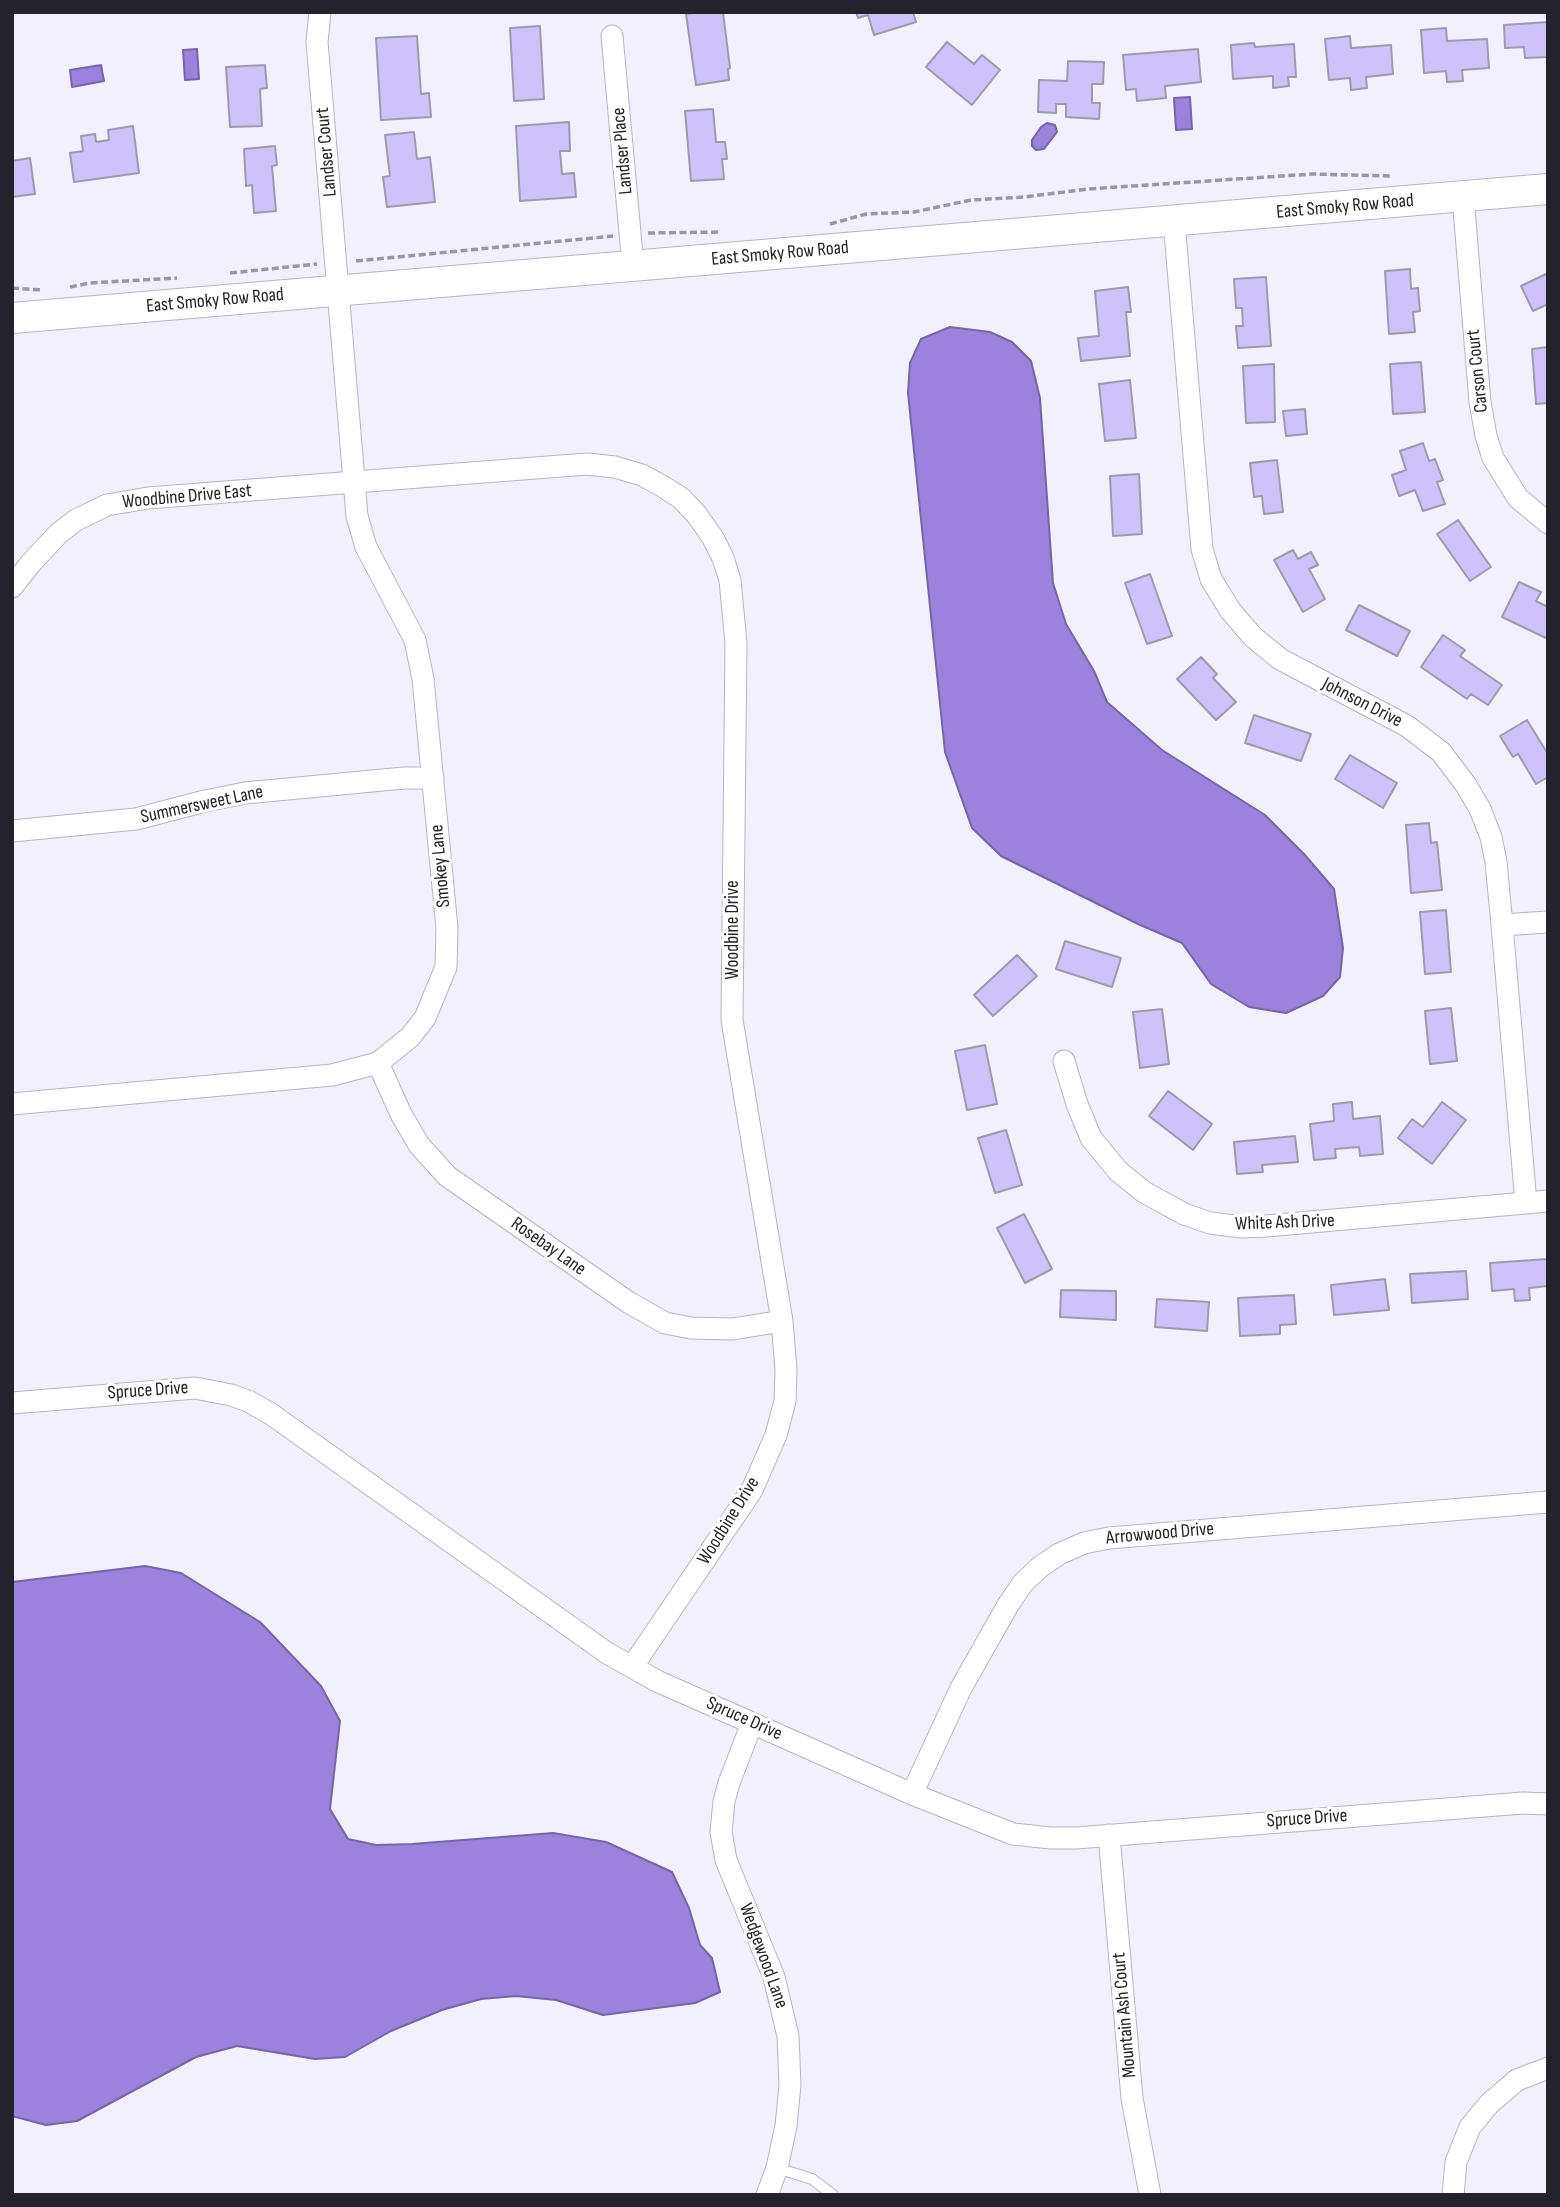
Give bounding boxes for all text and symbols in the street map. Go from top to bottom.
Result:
street label: Landser Court [312,106,342,198]
street label: Landser Place [608,106,638,196]
street label: East Smoky Row Road [1275,190,1415,224]
street label: East Smoky Row Road [710,237,850,271]
street label: East Smoky Row Road [145,284,285,318]
street label: Carson Court [1462,328,1494,414]
street label: Woodbine Drive East [121,480,253,514]
street label: Johnson Drive [1318,673,1406,733]
street label: Summersweet Lane [139,781,265,829]
street label: Smokey Lane [426,824,456,908]
street label: Woodbine Drive [722,880,744,980]
street label: White Ash Drive [1235,1210,1335,1236]
street label: Rosebay Lane [506,1213,590,1281]
street label: Spruce Drive [107,1377,189,1405]
street label: Woodbine Drive [693,1473,765,1569]
street label: Arrowwood Drive [1105,1518,1215,1550]
street label: Spruce Drive [702,1692,786,1746]
street label: Spruce Drive [1266,1805,1348,1833]
street label: Wedgewood Lane [733,1900,793,2012]
street label: Mountain Ash Court [1108,1951,1142,2079]

